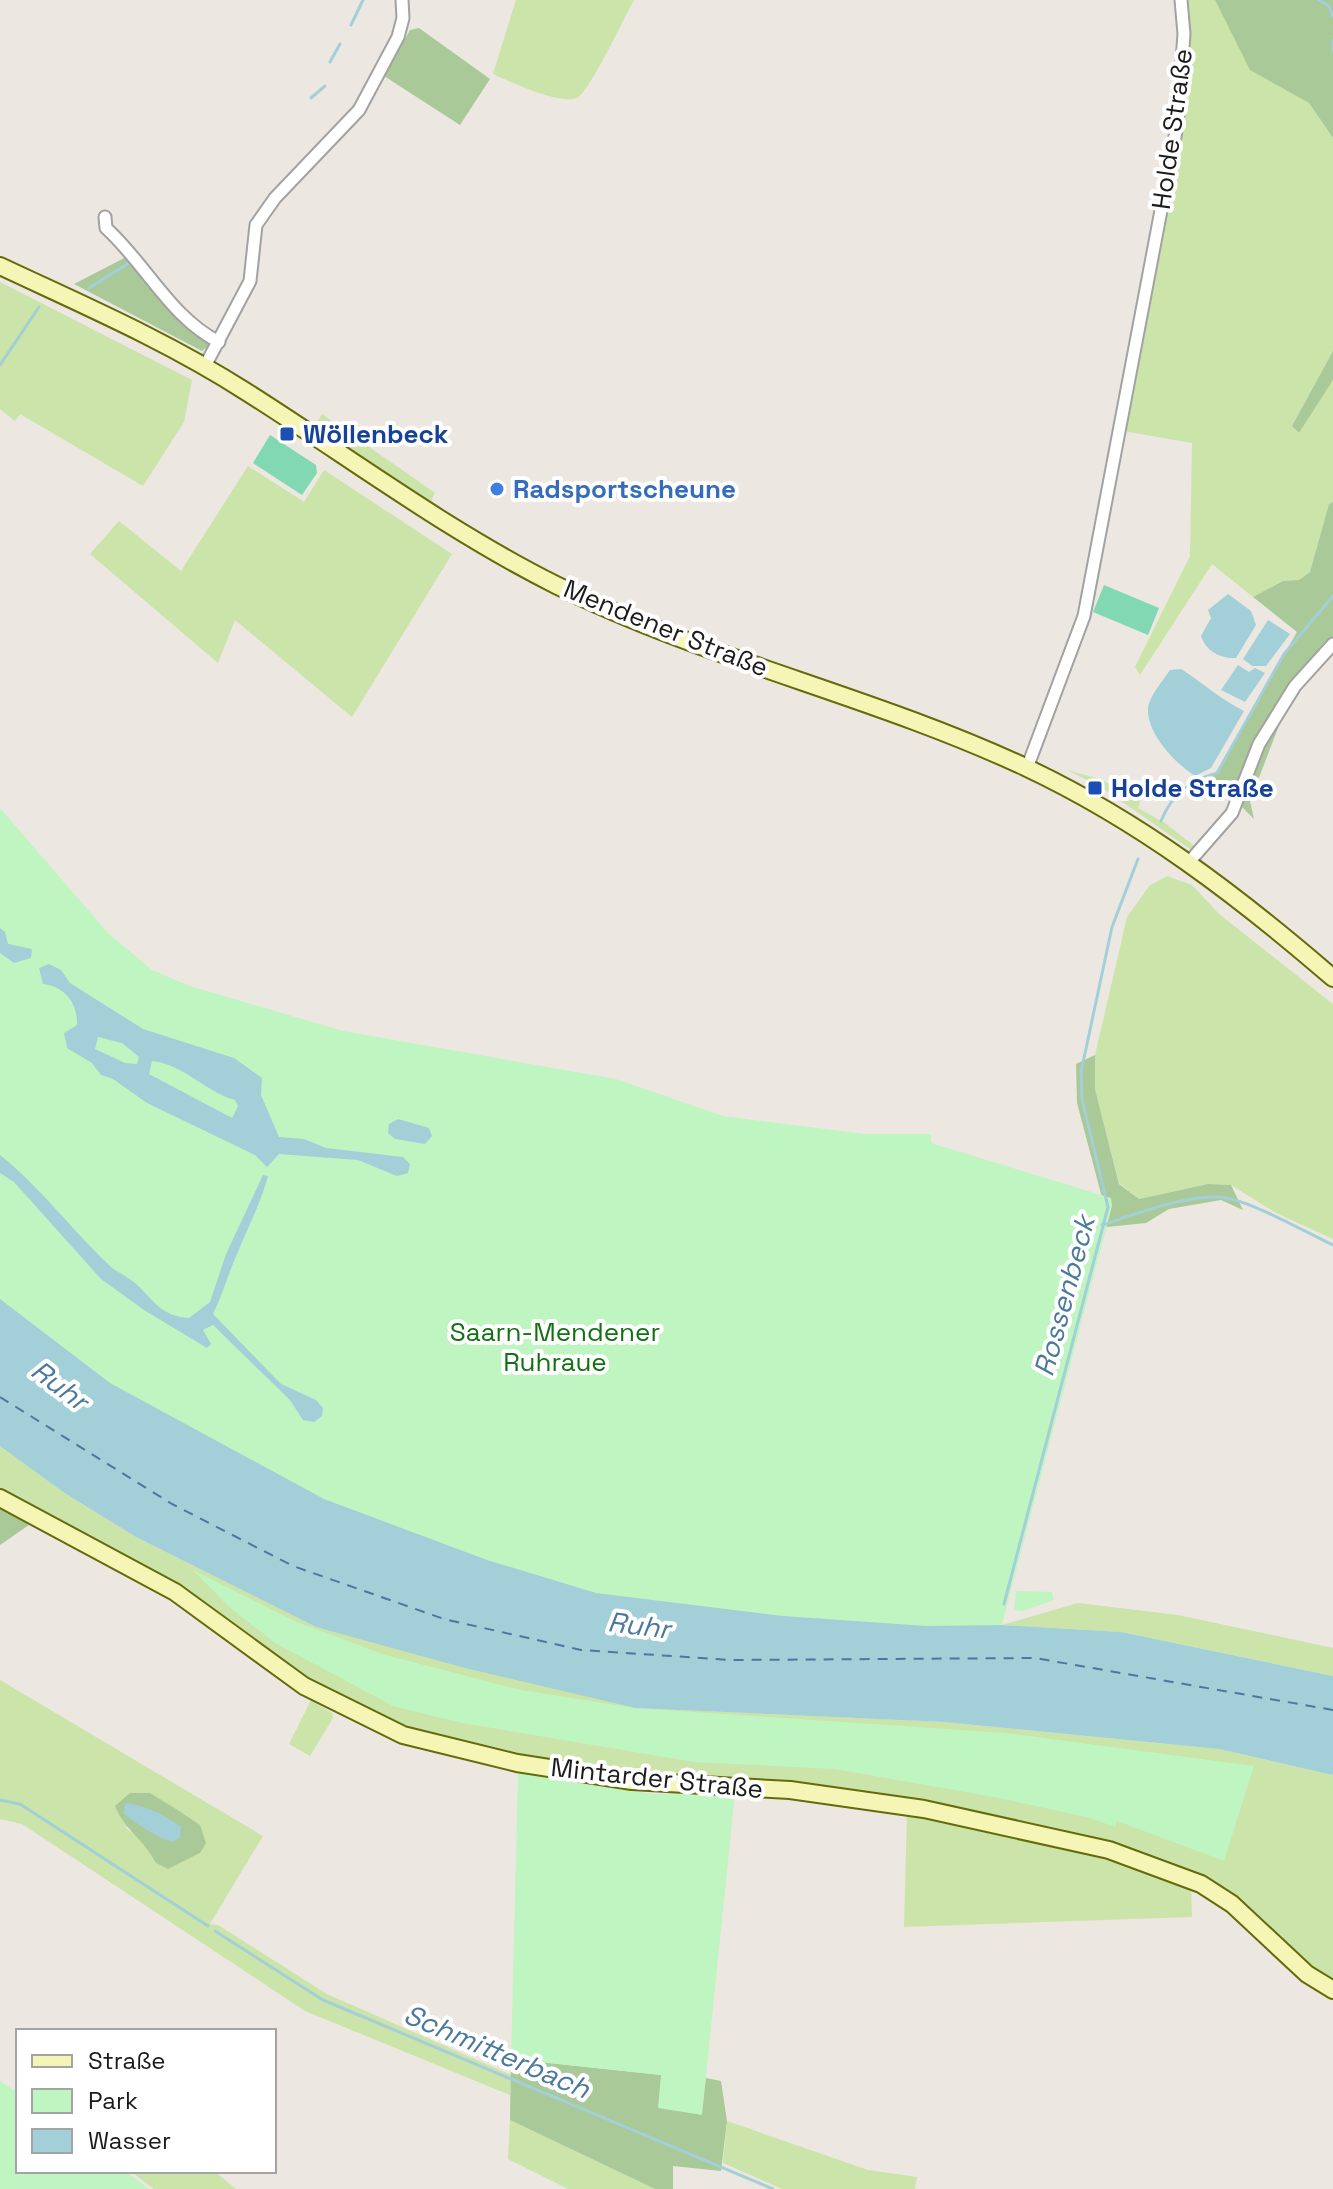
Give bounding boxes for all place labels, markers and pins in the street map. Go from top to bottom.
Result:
place label: Wöllenbeck [303,417,449,451]
marker: Wöllenbeck [278,425,296,443]
place label: Radsportscheune [513,472,736,506]
marker: Radsportscheune [488,480,506,498]
place label: Holde Straße [1111,771,1274,805]
marker: Holde Straße [1086,779,1104,797]

